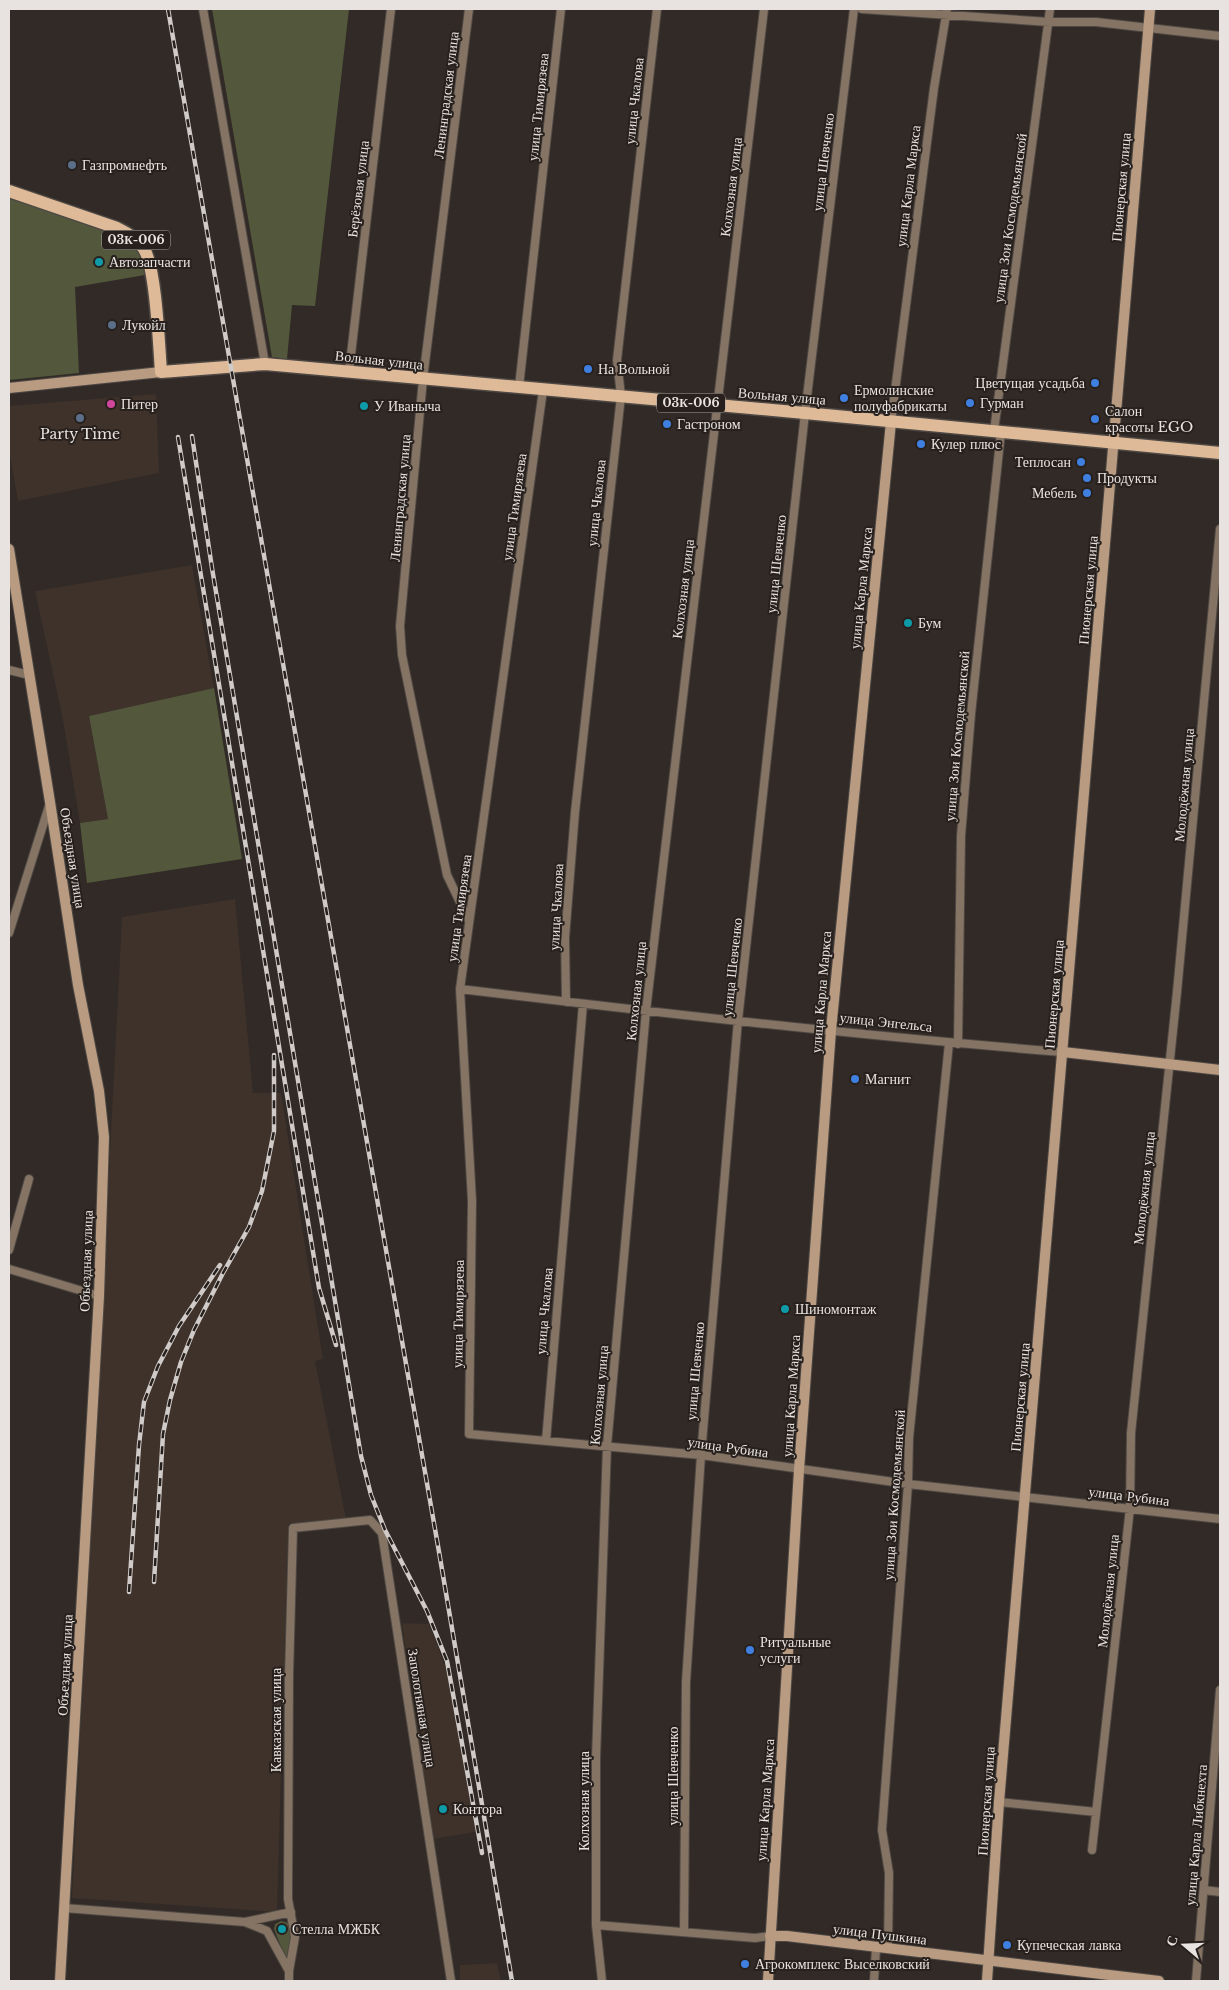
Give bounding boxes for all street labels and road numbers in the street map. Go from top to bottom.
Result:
street label: Ленинградская улица [429,29,463,160]
street label: улица Тимирязева [523,51,553,162]
street label: улица Чкалова [620,56,648,145]
street label: улица Шевченко [808,112,838,212]
street label: улица Карла Маркса [892,123,925,248]
street label: Пионерская улица [1107,131,1135,242]
street label: улица Зои Космодемьянской [989,132,1031,304]
street label: Колхозная улица [716,135,746,238]
street label: Берёзовая улица [343,139,373,239]
road number: 03К-006 [102,230,170,250]
street label: Вольная улица [334,346,425,374]
street label: Вольная улица [737,383,828,409]
road number: 03К-006 [657,393,725,412]
street label: Ленинградская улица [385,433,415,563]
street label: улица Тимирязева [498,451,531,562]
street label: улица Чкалова [582,458,610,547]
street label: улица Шевченко [762,514,790,614]
street label: улица Карла Маркса [846,525,876,650]
street label: Пионерская улица [1074,534,1102,645]
street label: Колхозная улица [668,537,698,640]
street label: улица Зои Космодемьянской [941,650,973,822]
street label: Молодёжная улица [1170,727,1198,843]
street label: Объездная улица [56,806,90,910]
street label: улица Тимирязева [443,852,476,963]
street label: улица Чкалова [545,862,567,951]
street label: улица Шевченко [718,917,746,1017]
street label: улица Карла Маркса [807,929,835,1054]
street label: Пионерская улица [1040,938,1068,1049]
street label: Колхозная улица [622,939,650,1042]
street label: улица Энгельса [839,1008,934,1036]
street label: Молодёжная улица [1129,1129,1159,1246]
street label: Объездная улица [75,1209,97,1312]
street label: улица Тимирязева [448,1259,468,1368]
street label: улица Чкалова [531,1266,557,1355]
street label: улица Шевченко [682,1321,708,1421]
street label: улица Карла Маркса [778,1333,804,1458]
street label: Пионерская улица [1006,1341,1034,1452]
street label: Колхозная улица [586,1344,612,1446]
street label: улица Зои Космодемьянской [879,1409,909,1581]
street label: улица Рубина [686,1432,770,1462]
street label: улица Рубина [1087,1482,1171,1510]
street label: Молодёжная улица [1093,1532,1123,1649]
street label: Объездная улица [53,1613,77,1716]
street label: Заполотняная улица [404,1647,440,1769]
street label: Кавказская улица [267,1667,285,1772]
street label: улица Шевченко [664,1727,682,1825]
street label: улица Карла Маркса [752,1737,778,1862]
street label: Пионерская улица [973,1745,999,1856]
street label: Колхозная улица [575,1750,593,1851]
street label: улица Карла Либкнехта [1181,1763,1211,1906]
street label: улица Пушкина [832,1919,929,1949]

